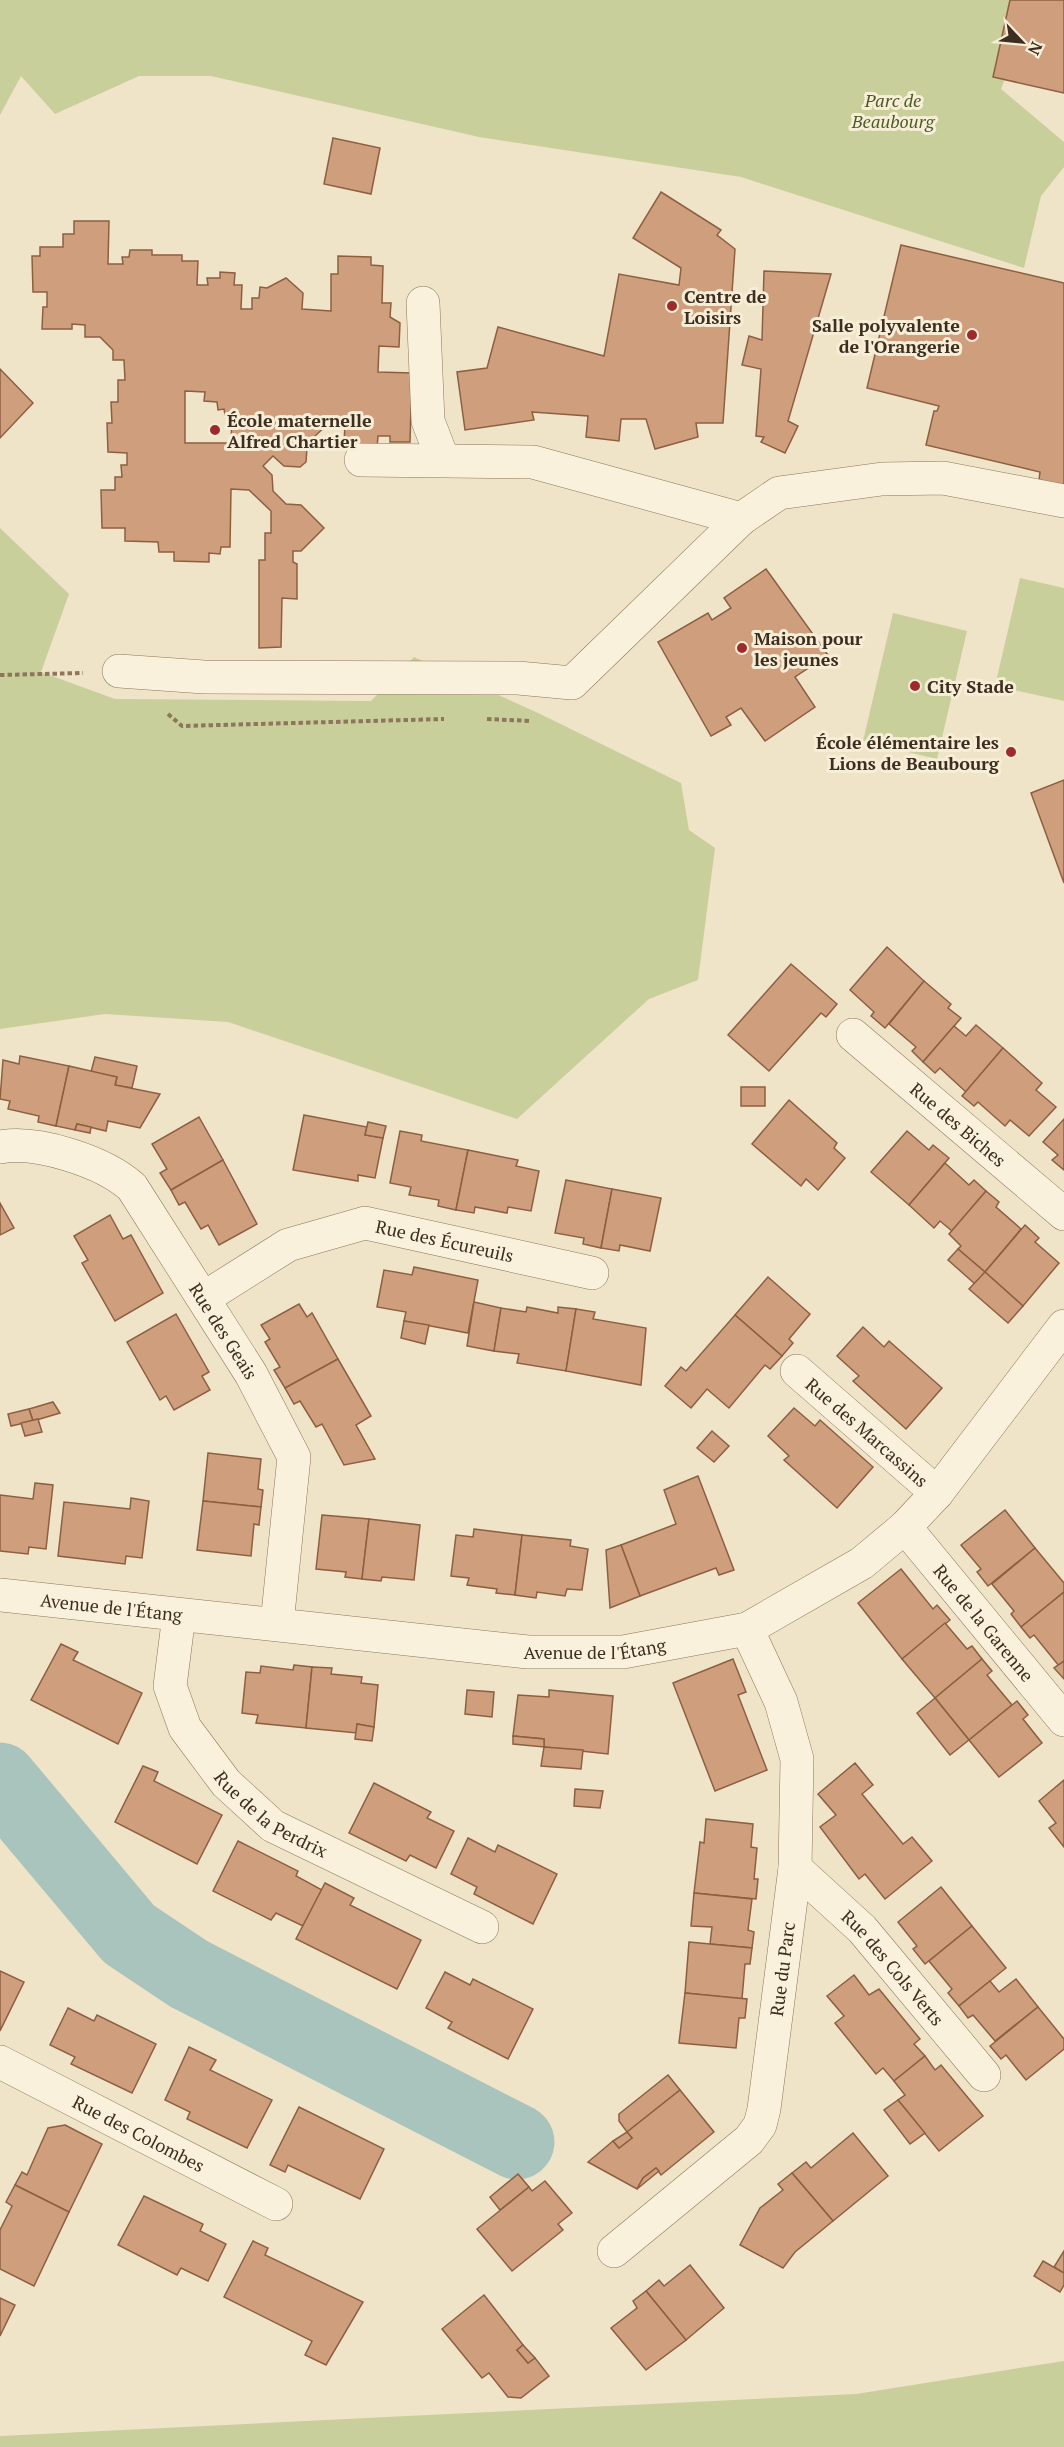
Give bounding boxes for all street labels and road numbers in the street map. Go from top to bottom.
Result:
street label: Rue des Biches [905,1077,1011,1172]
street label: Rue des Écureuils [373,1214,516,1267]
street label: Rue des Geais [184,1278,264,1383]
street label: Rue des Marcassins [801,1372,933,1492]
street label: Rue de la Garenne [928,1559,1039,1686]
street label: Avenue de l'Étang [39,1587,184,1627]
street label: Avenue de l'Étang [524,1632,668,1664]
street label: Rue de la Perdrix [209,1766,332,1863]
street label: Rue des Cols Verts [837,1904,950,2031]
street label: Rue du Parc [764,1920,800,2018]
street label: Rue des Colombes [69,2089,209,2177]

